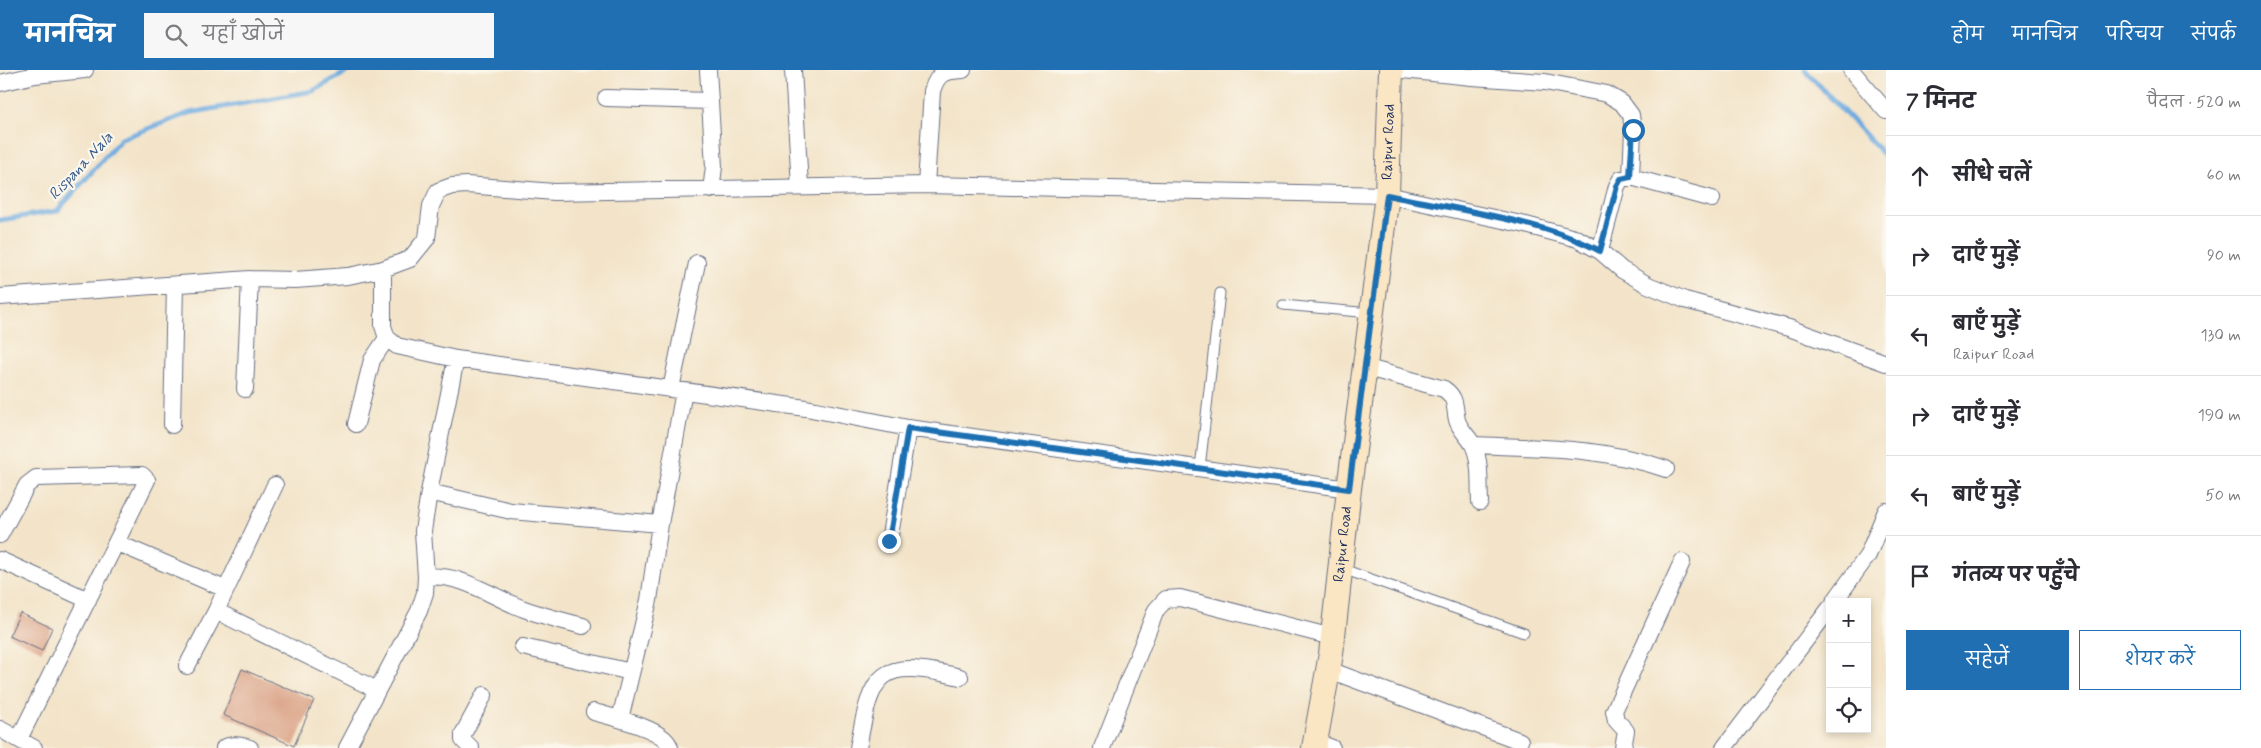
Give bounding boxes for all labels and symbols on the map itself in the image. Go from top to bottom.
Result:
street label: Raipur Road [1377,103,1400,180]
route start [1622,119,1645,142]
water label: Rispana Nala [44,127,118,205]
street label: Raipur Road [1329,505,1357,583]
route end [878,530,901,553]

